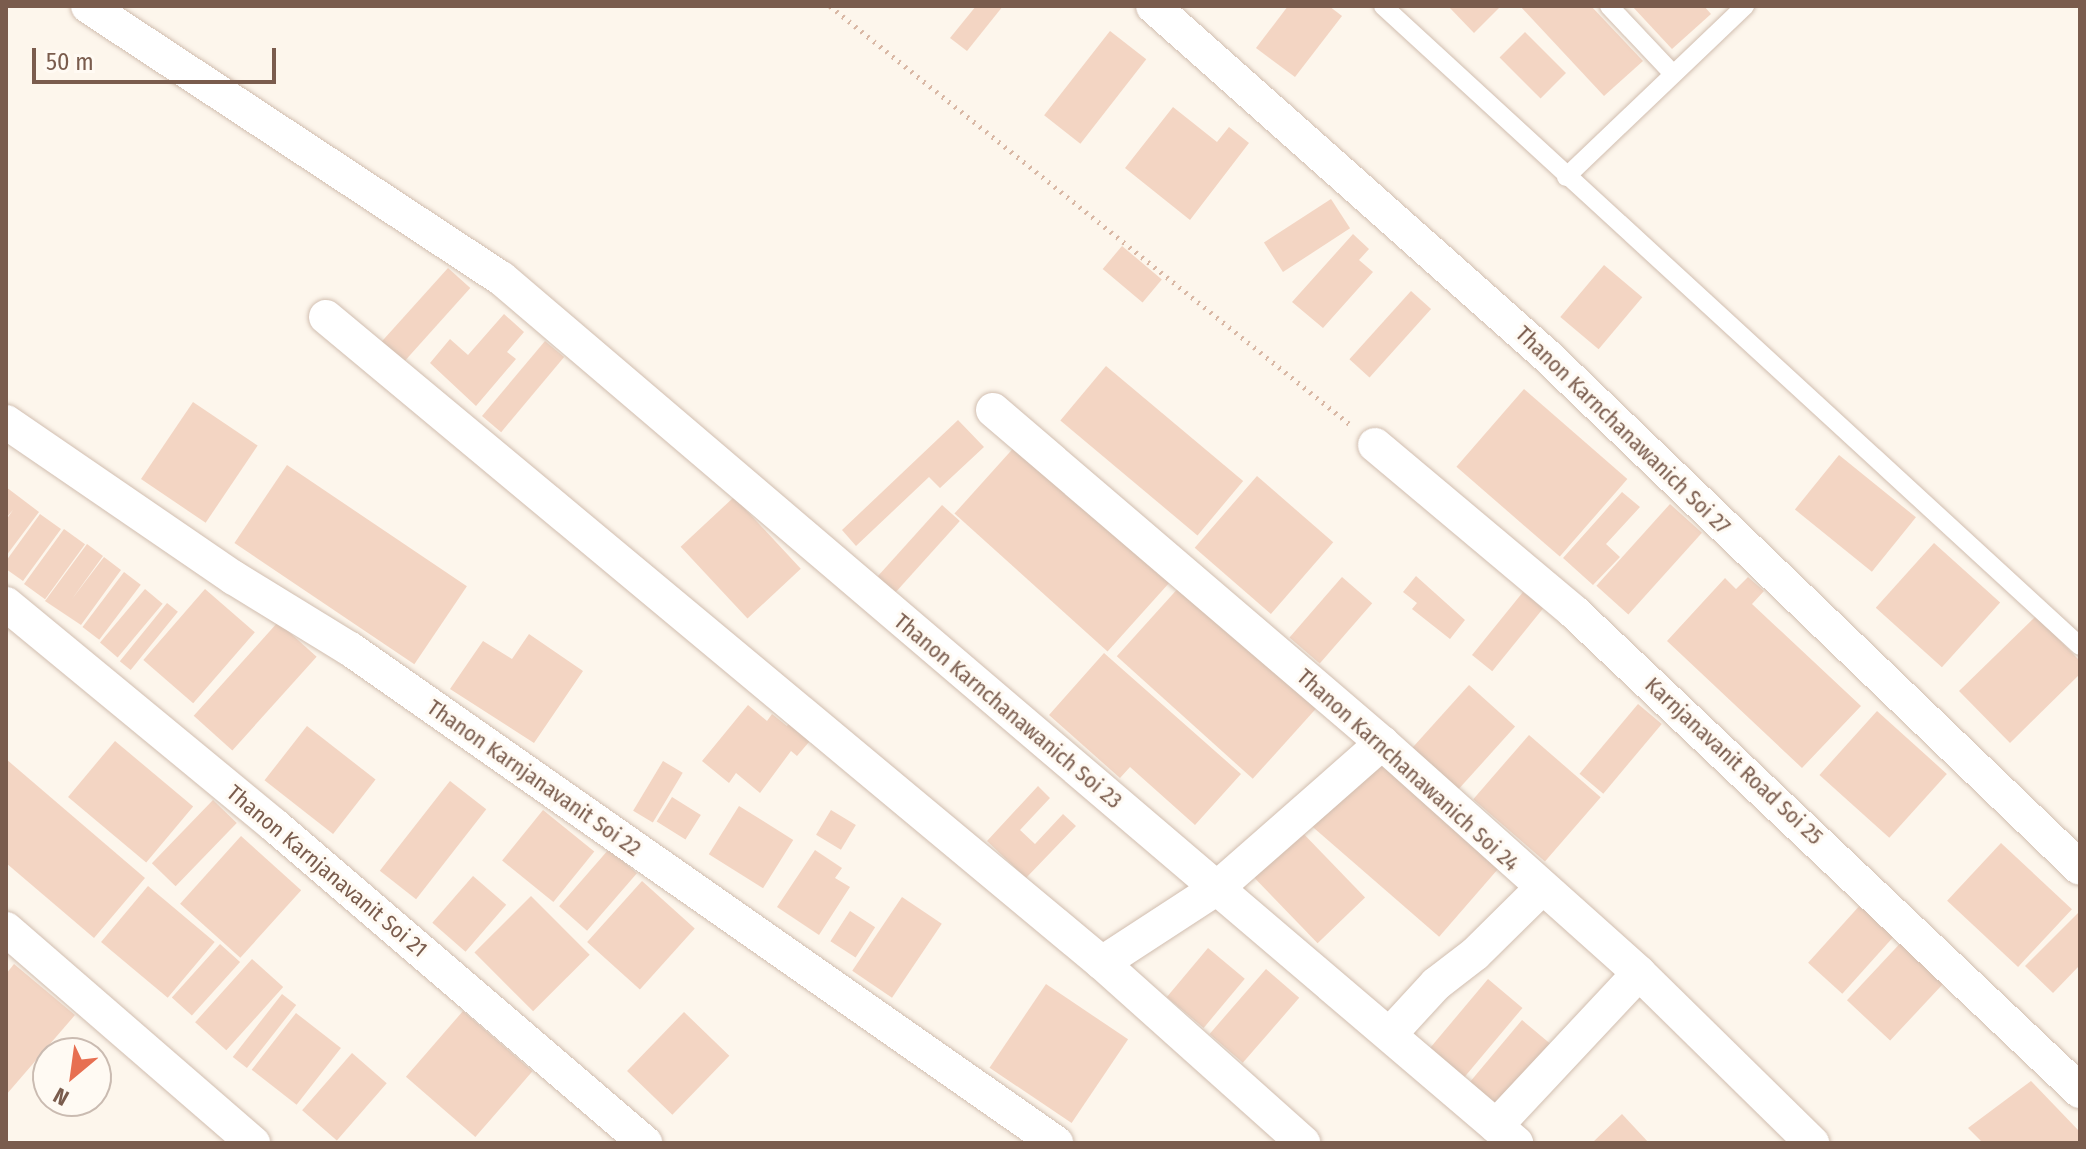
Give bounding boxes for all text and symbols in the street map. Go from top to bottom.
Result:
scale bar [36,32,280,82]
text: 50 m [46,48,94,76]
street label: Thanon Karnchanawanich Soi 27 [1510,320,1736,540]
street label: Thanon Karnchanawanich Soi 23 [889,608,1127,814]
street label: Thanon Karnchanawanich Soi 24 [1292,663,1524,877]
street label: Karnjanavanit Road Soi 25 [1640,672,1828,850]
street label: Thanon Karnjanavanit Soi 22 [422,694,646,862]
street label: Thanon Karnjanavanit Soi 21 [222,780,432,962]
north arrow [32,1037,112,1117]
text: N [49,1082,73,1112]

